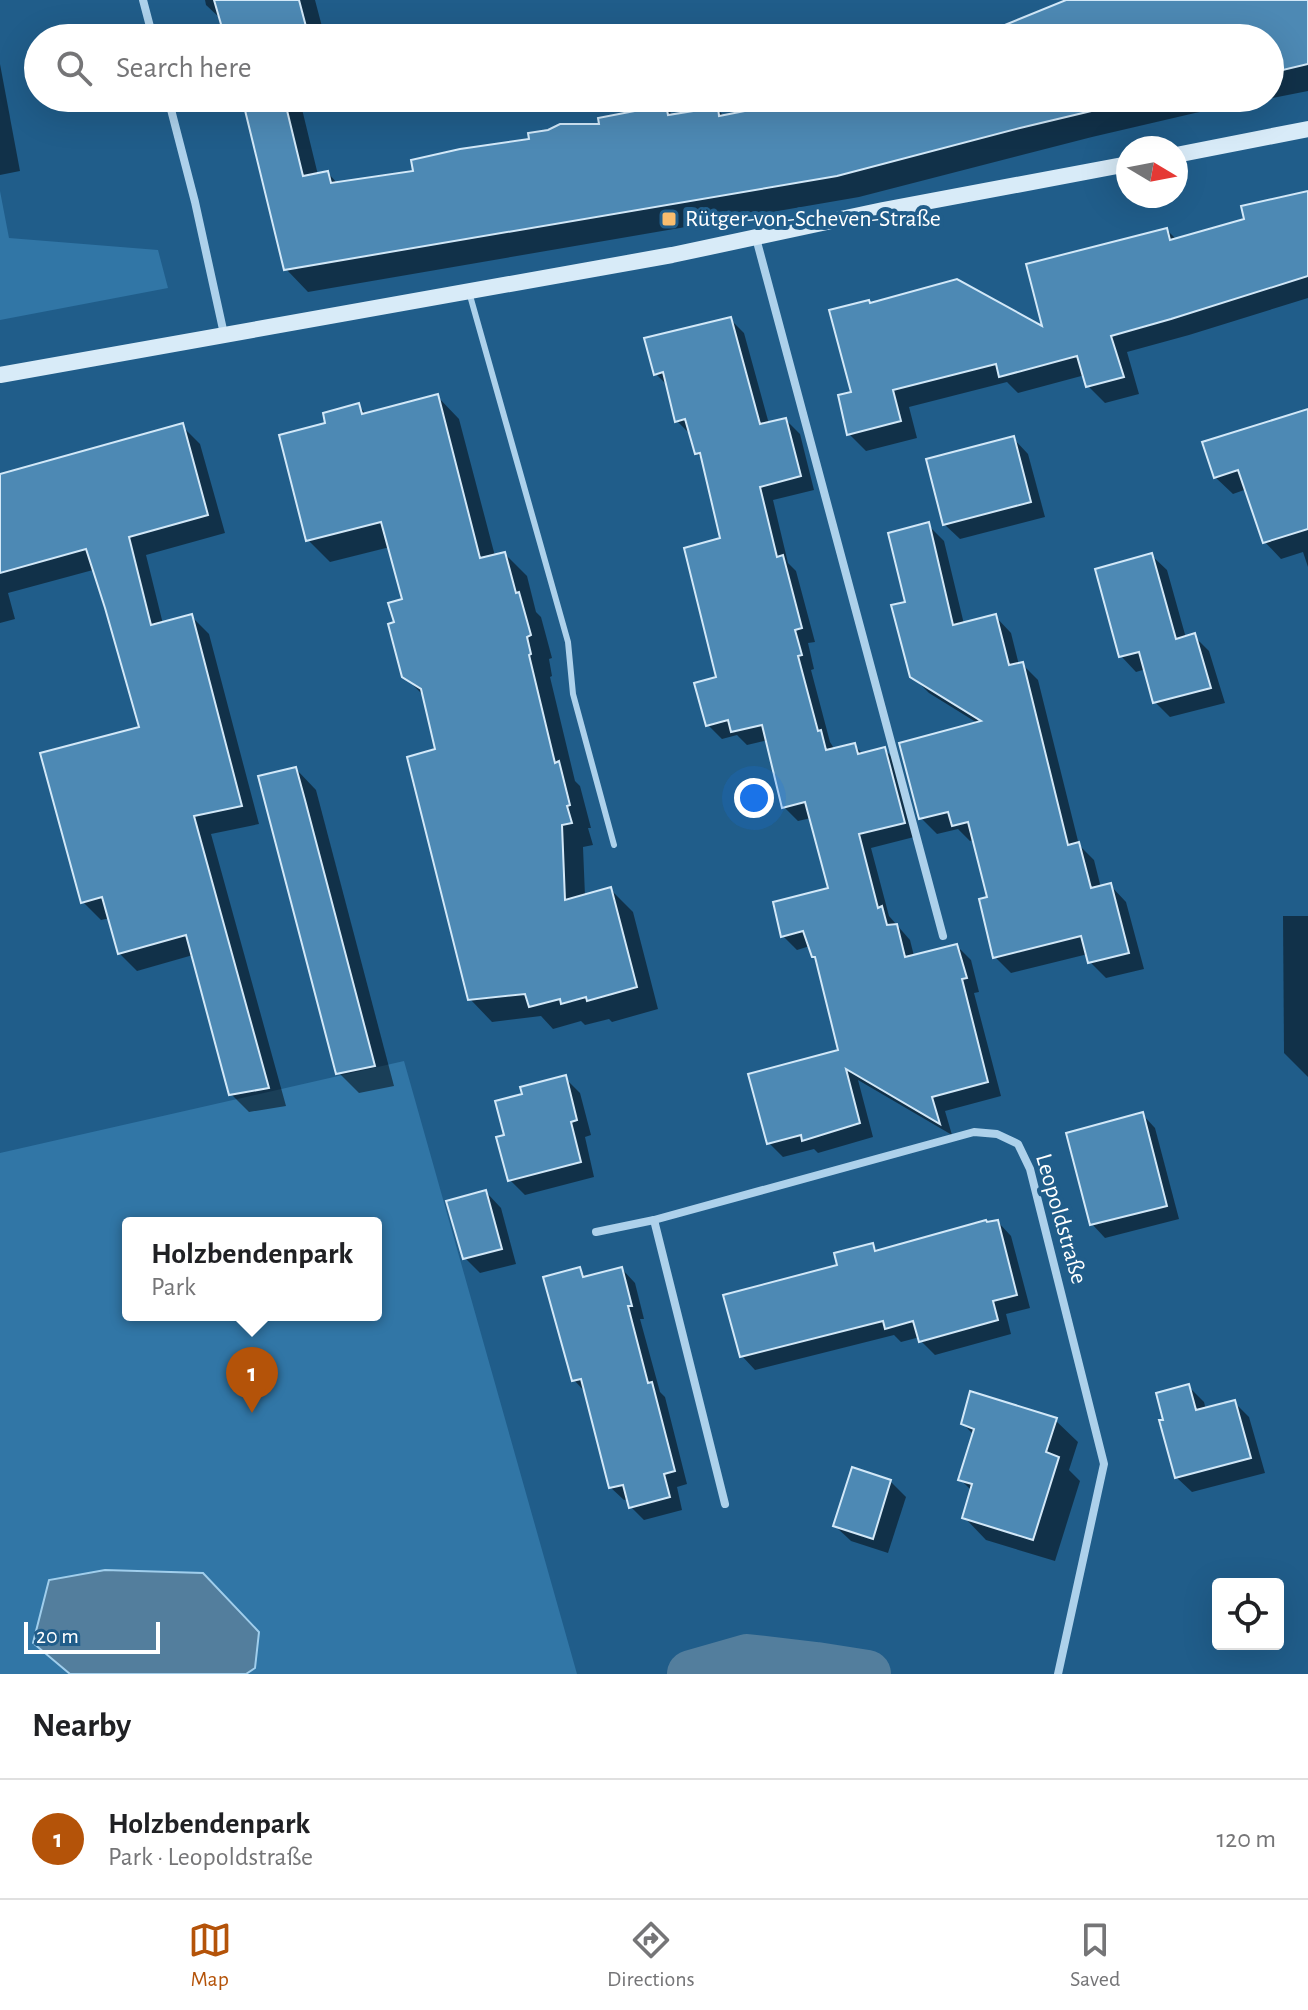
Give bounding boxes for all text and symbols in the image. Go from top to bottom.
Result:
search box [24,24,1284,112]
icon: search [52,46,96,90]
text: Search here [116,53,252,83]
north arrow [1116,136,1188,208]
place label: Rütger-von-Scheven-Straße [685,207,941,231]
marker: Rütger-von-Scheven-Straße [660,210,678,228]
your location [734,778,774,818]
street label: Leopoldstraße [1031,1151,1091,1287]
popup [122,1217,382,1321]
text: Holzbendenpark [151,1239,353,1269]
text: Park [151,1274,196,1300]
pin: 1 [226,1347,278,1413]
map controls [1212,1578,1284,1650]
button: locate [1212,1578,1284,1650]
scale bar [24,1618,160,1654]
text: 20 m [36,1625,79,1647]
text: Nearby [32,1709,131,1743]
text: Holzbendenpark [108,1809,310,1839]
text: 1 [53,1826,63,1852]
text: 120 m [1216,1826,1276,1852]
text: Park · Leopoldstraße [108,1844,313,1870]
tab: Map [188,1918,232,1992]
tab: Directions [607,1918,695,1992]
tab: Saved [1070,1918,1120,1992]

